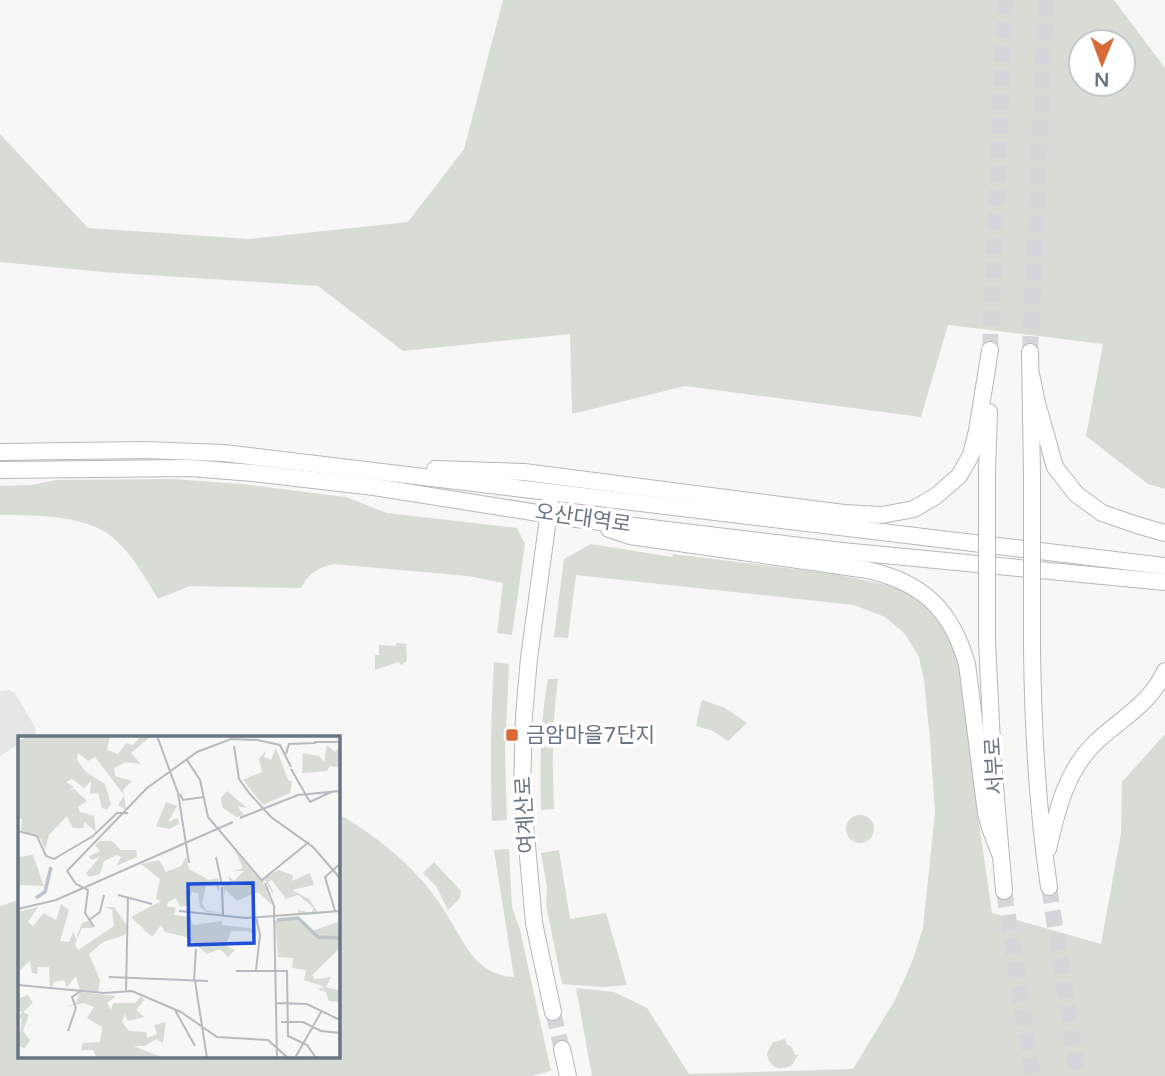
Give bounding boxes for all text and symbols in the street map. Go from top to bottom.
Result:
north arrow [1067,28,1137,98]
text: N [1094,68,1110,90]
street label: 오산대역로 [533,499,633,538]
place label: 금암마을7단지 [526,723,655,748]
marker: 금암마을7단지 [504,727,520,743]
inset map [18,736,340,1058]
street label: 서부로 [980,736,1008,796]
street label: 여계산로 [511,776,540,854]

